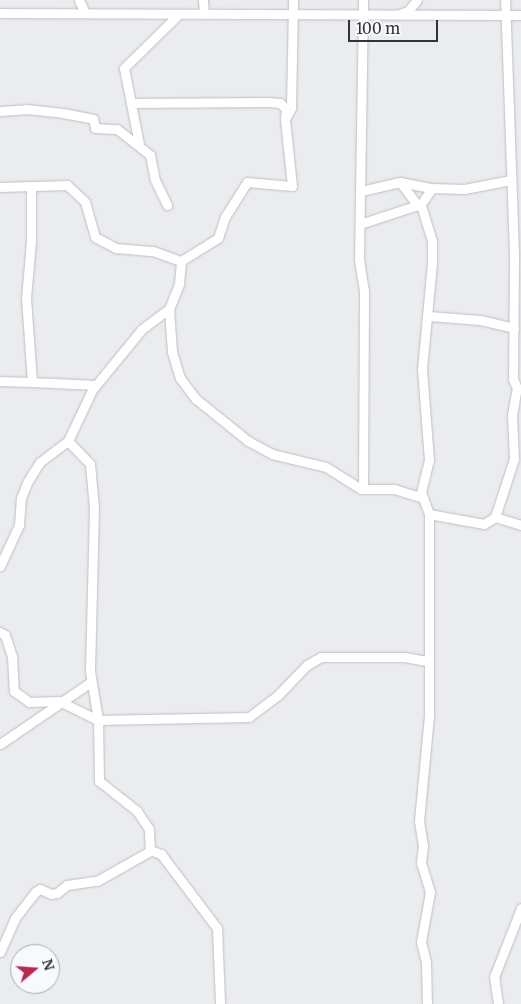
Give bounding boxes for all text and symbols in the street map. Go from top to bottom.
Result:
scale bar [351,10,441,42]
text: 100 m [356,19,400,38]
north arrow [10,944,60,994]
text: N [38,957,59,973]

